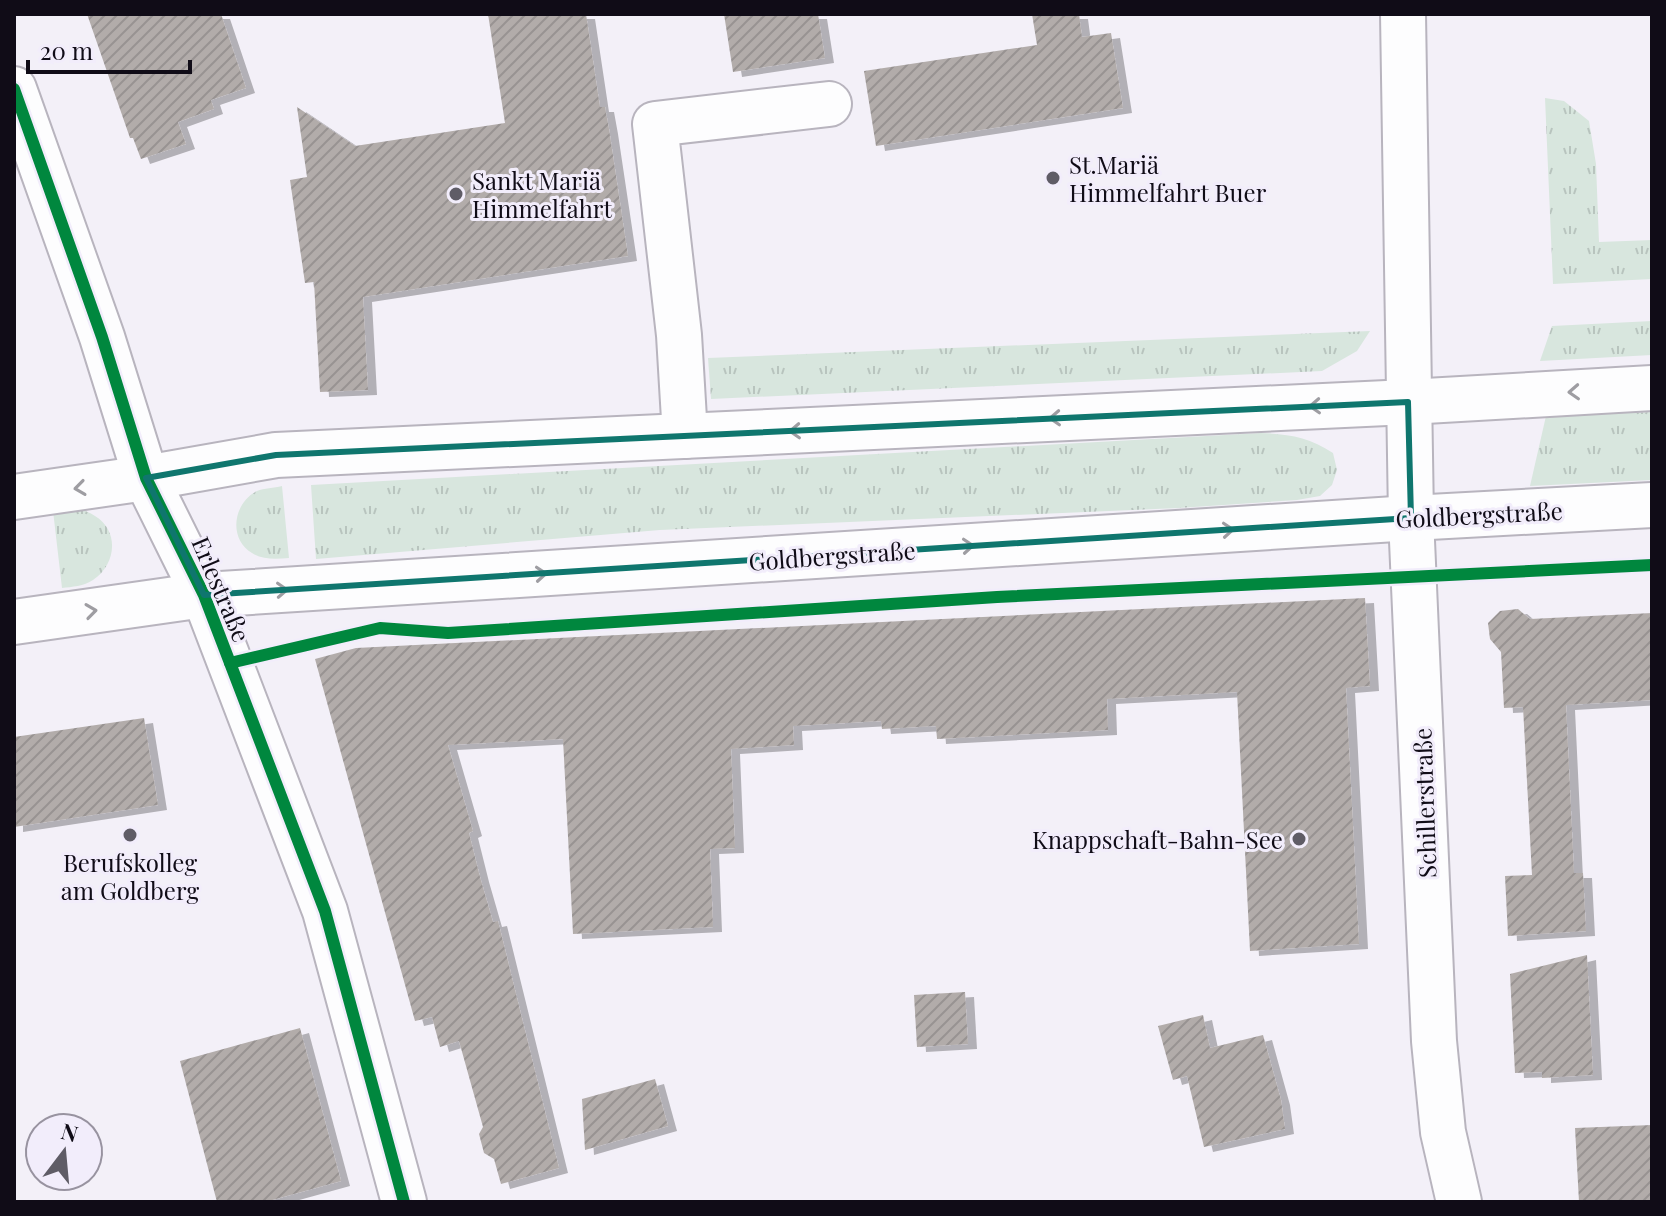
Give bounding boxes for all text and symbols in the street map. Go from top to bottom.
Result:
scale bar [28,24,190,74]
text: 20 m [40,34,93,66]
place label: St.Mariä Himmelfahrt Buer [1069,148,1267,208]
place label: Sankt Mariä Himmelfahrt [472,164,613,224]
marker: St.Mariä Himmelfahrt Buer [1044,169,1062,187]
marker: Sankt Mariä Himmelfahrt [447,185,465,203]
one-way arrow [1567,384,1580,401]
one-way arrow [1308,398,1320,415]
one-way arrow [1048,410,1061,427]
one-way arrow [788,422,801,439]
one-way arrow [73,479,87,496]
street label: Goldbergstraße [1395,494,1563,534]
one-way arrow [1222,521,1235,538]
street label: Erlestraße [185,531,259,647]
street label: Goldbergstraße [747,533,917,577]
one-way arrow [962,538,975,555]
one-way arrow [535,566,548,583]
one-way arrow [276,582,289,599]
one-way arrow [84,603,98,620]
street label: Schillerstraße [1405,727,1443,879]
place label: Knappschaft-Bahn-See [1032,823,1283,855]
marker: Berufskolleg am Goldberg [121,826,139,844]
marker: Knappschaft-Bahn-See [1290,830,1308,848]
place label: Berufskolleg am Goldberg [61,846,200,906]
north arrow [24,1112,104,1192]
text: N [58,1115,82,1148]

